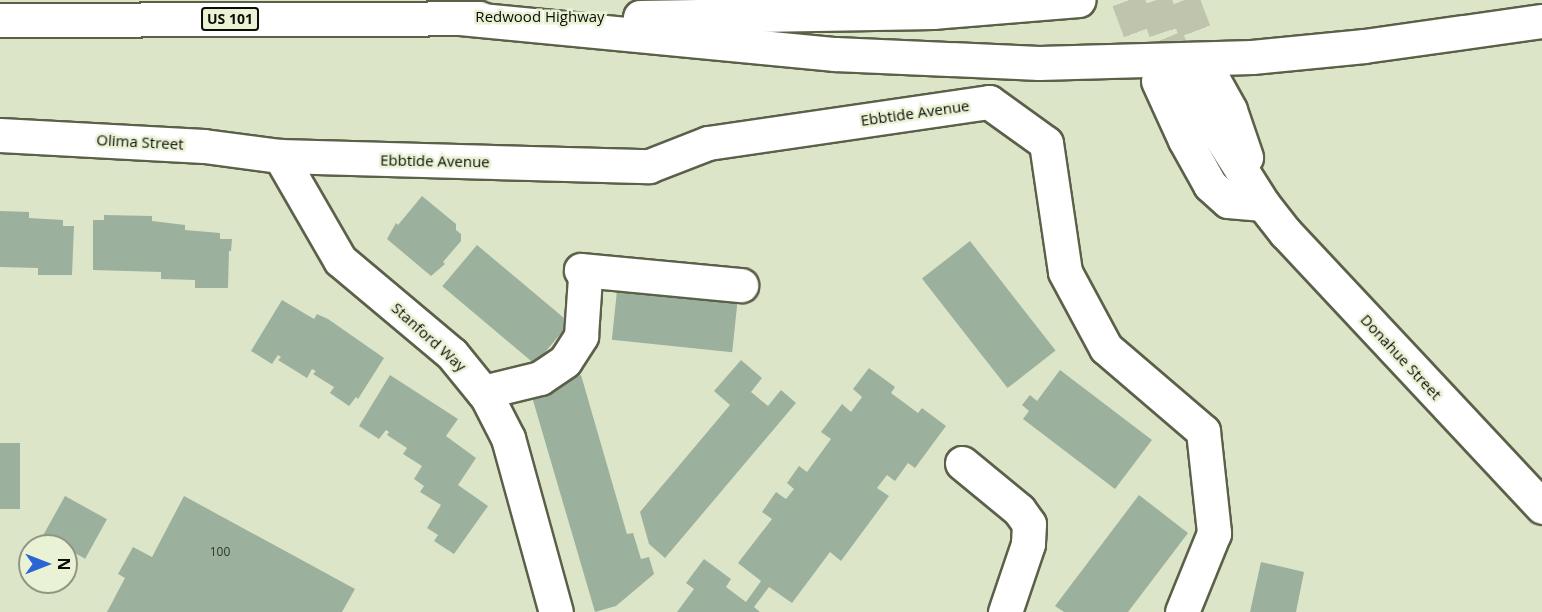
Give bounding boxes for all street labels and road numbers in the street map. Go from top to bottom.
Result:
road number: US 101 [200,8,260,30]
street label: Redwood Highway [475,8,605,26]
street label: Ebbtide Avenue [860,96,970,130]
street label: Olima Street [96,131,184,153]
street label: Ebbtide Avenue [380,151,490,171]
street label: Stanford Way [388,299,470,375]
street label: Donahue Street [1357,311,1445,403]

